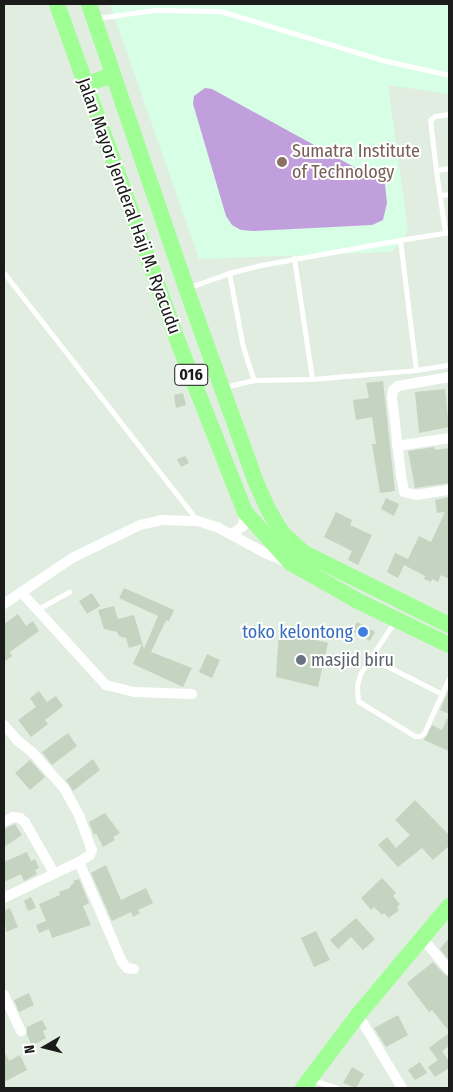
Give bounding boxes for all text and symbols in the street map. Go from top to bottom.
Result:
street label: Jalan Mayor Jenderal Haji M. Ryacudu [72,75,186,337]
place label: Sumatra Institute of Technology [292,141,420,183]
marker: Sumatra Institute of Technology [276,156,288,168]
road number: 016 [174,362,208,388]
place label: toko kelontong [242,621,353,643]
marker: toko kelontong [357,626,369,638]
place label: masjid biru [311,649,394,671]
marker: masjid biru [295,654,307,666]
north arrow [20,1022,70,1072]
text: N [21,1044,39,1055]

